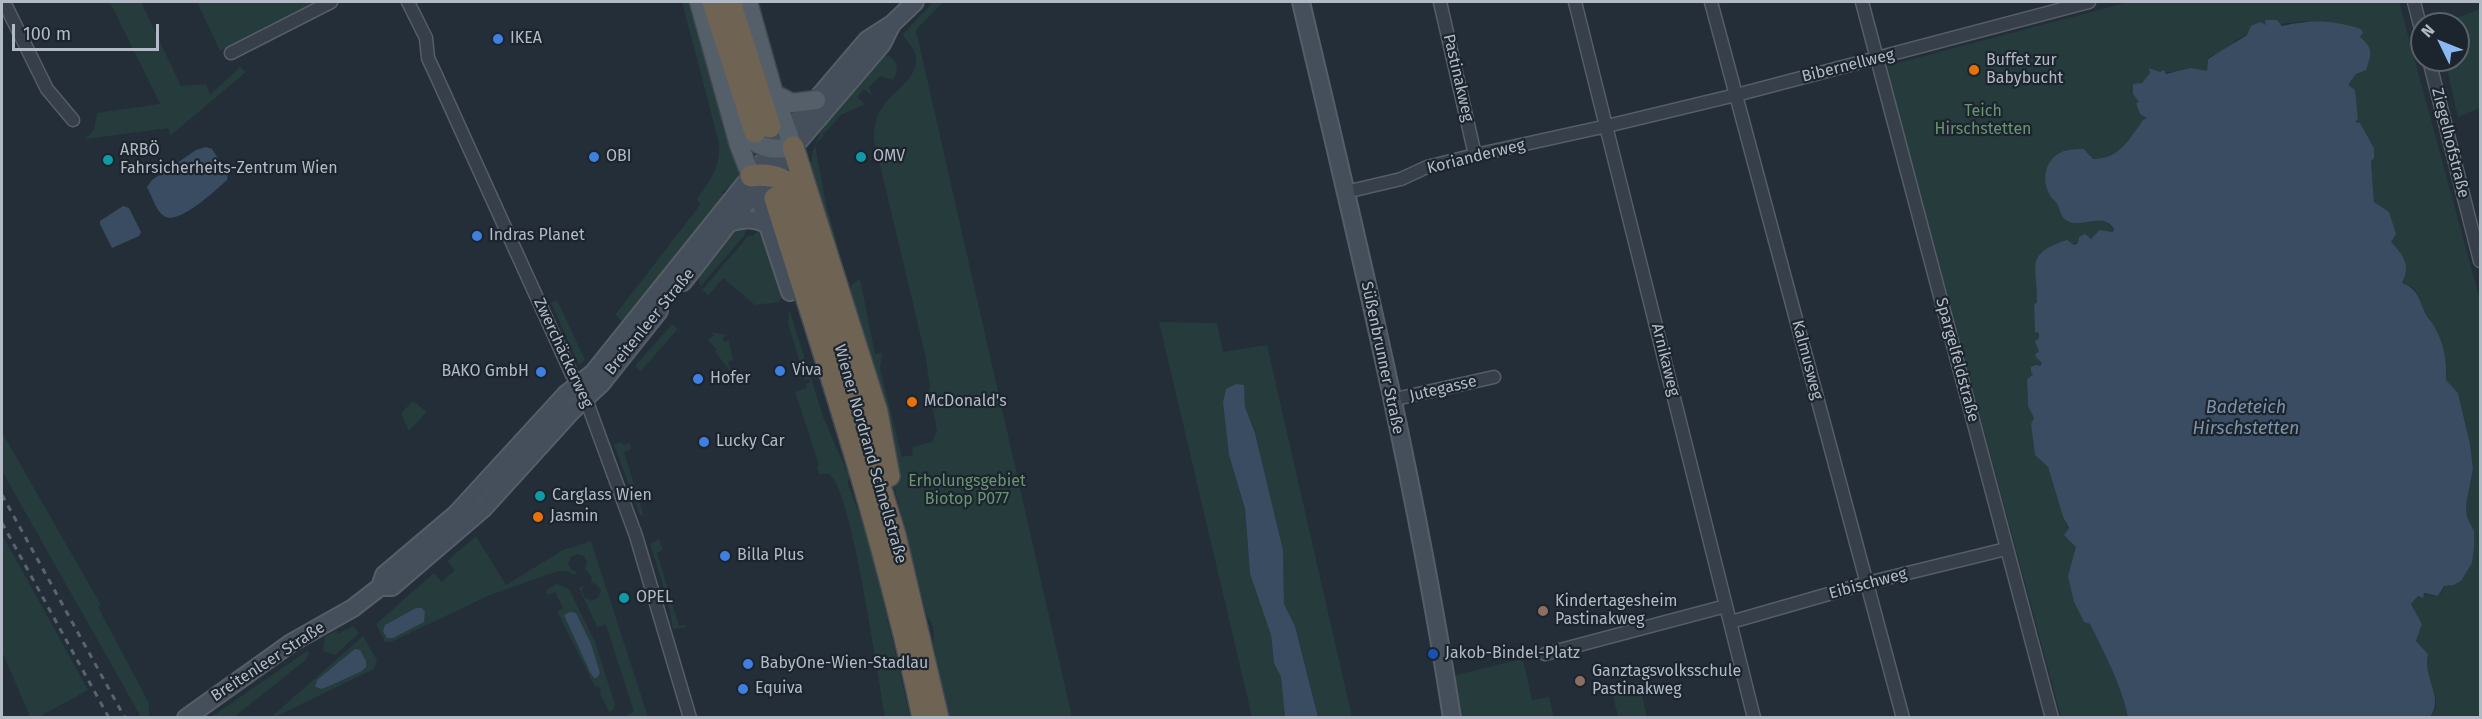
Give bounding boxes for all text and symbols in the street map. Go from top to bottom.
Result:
scale bar [15,12,162,50]
north arrow [2410,12,2470,72]
text: N [2417,20,2438,41]
text: 100 m [23,23,71,45]
place label: IKEA [510,29,542,49]
marker: IKEA [491,32,505,46]
street label: Pastinakweg [1439,32,1477,124]
street label: Bibernellweg [1800,45,1896,87]
place label: Buffet zur Babybucht [1986,51,2063,89]
marker: Buffet zur Babybucht [1967,63,1981,77]
street label: Ziegelhofstraße [2427,86,2473,200]
park label: Teich Hirschstetten [1935,102,2031,140]
street label: Korianderweg [1425,136,1527,178]
place label: ARBÖ Fahrsicherheits-Zentrum Wien [120,141,338,179]
place label: OBI [606,147,632,167]
place label: OMV [873,147,905,167]
marker: OBI [587,150,601,164]
marker: OMV [854,150,868,164]
marker: ARBÖ Fahrsicherheits-Zentrum Wien [101,153,115,167]
place label: Indras Planet [489,226,585,246]
marker: Indras Planet [470,229,484,243]
street label: Breitenleer Straße [601,265,699,379]
street label: Süßenbrunner Straße [1356,280,1408,436]
street label: Zwerchäckerweg [529,295,597,411]
street label: Spargelfeldstraße [1931,296,1983,424]
street label: Kalmusweg [1787,318,1827,402]
street label: Arnikaweg [1647,322,1683,398]
street label: Wiener Nordrand Schnellstraße [829,342,911,566]
place label: Viva [792,361,822,381]
place label: BAKO GmbH [441,362,529,382]
marker: Viva [773,364,787,378]
marker: BAKO GmbH [534,365,548,379]
place label: Hofer [710,369,750,389]
marker: Hofer [691,372,705,386]
street label: Jutegasse [1407,372,1479,406]
place label: McDonald's [924,392,1007,412]
marker: McDonald's [905,395,919,409]
water label: Badeteich Hirschstetten [2193,397,2299,440]
place label: Lucky Car [716,432,785,452]
marker: Lucky Car [697,435,711,449]
park label: Erholungsgebiet Biotop P077 [908,472,1026,510]
place label: Carglass Wien [552,486,652,506]
marker: Carglass Wien [533,489,547,503]
place label: Jasmin [550,507,598,527]
marker: Jasmin [531,510,545,524]
place label: Billa Plus [737,546,804,566]
marker: Billa Plus [718,549,732,563]
street label: Eibischweg [1827,564,1909,604]
place label: OPEL [636,588,673,608]
marker: OPEL [617,591,631,605]
place label: Kindertagesheim Pastinakweg [1555,592,1678,630]
marker: Kindertagesheim Pastinakweg [1536,604,1550,618]
street label: Breitenleer Straße [208,618,328,706]
place label: Jakob-Bindel-Platz [1445,644,1580,664]
marker: Jakob-Bindel-Platz [1426,647,1440,661]
place label: BabyOne-Wien-Stadlau [760,654,928,674]
marker: BabyOne-Wien-Stadlau [741,657,755,671]
place label: Ganztagsvolksschule Pastinakweg [1592,662,1741,700]
marker: Ganztagsvolksschule Pastinakweg [1573,674,1587,688]
place label: Equiva [755,679,803,699]
marker: Equiva [736,682,750,696]

